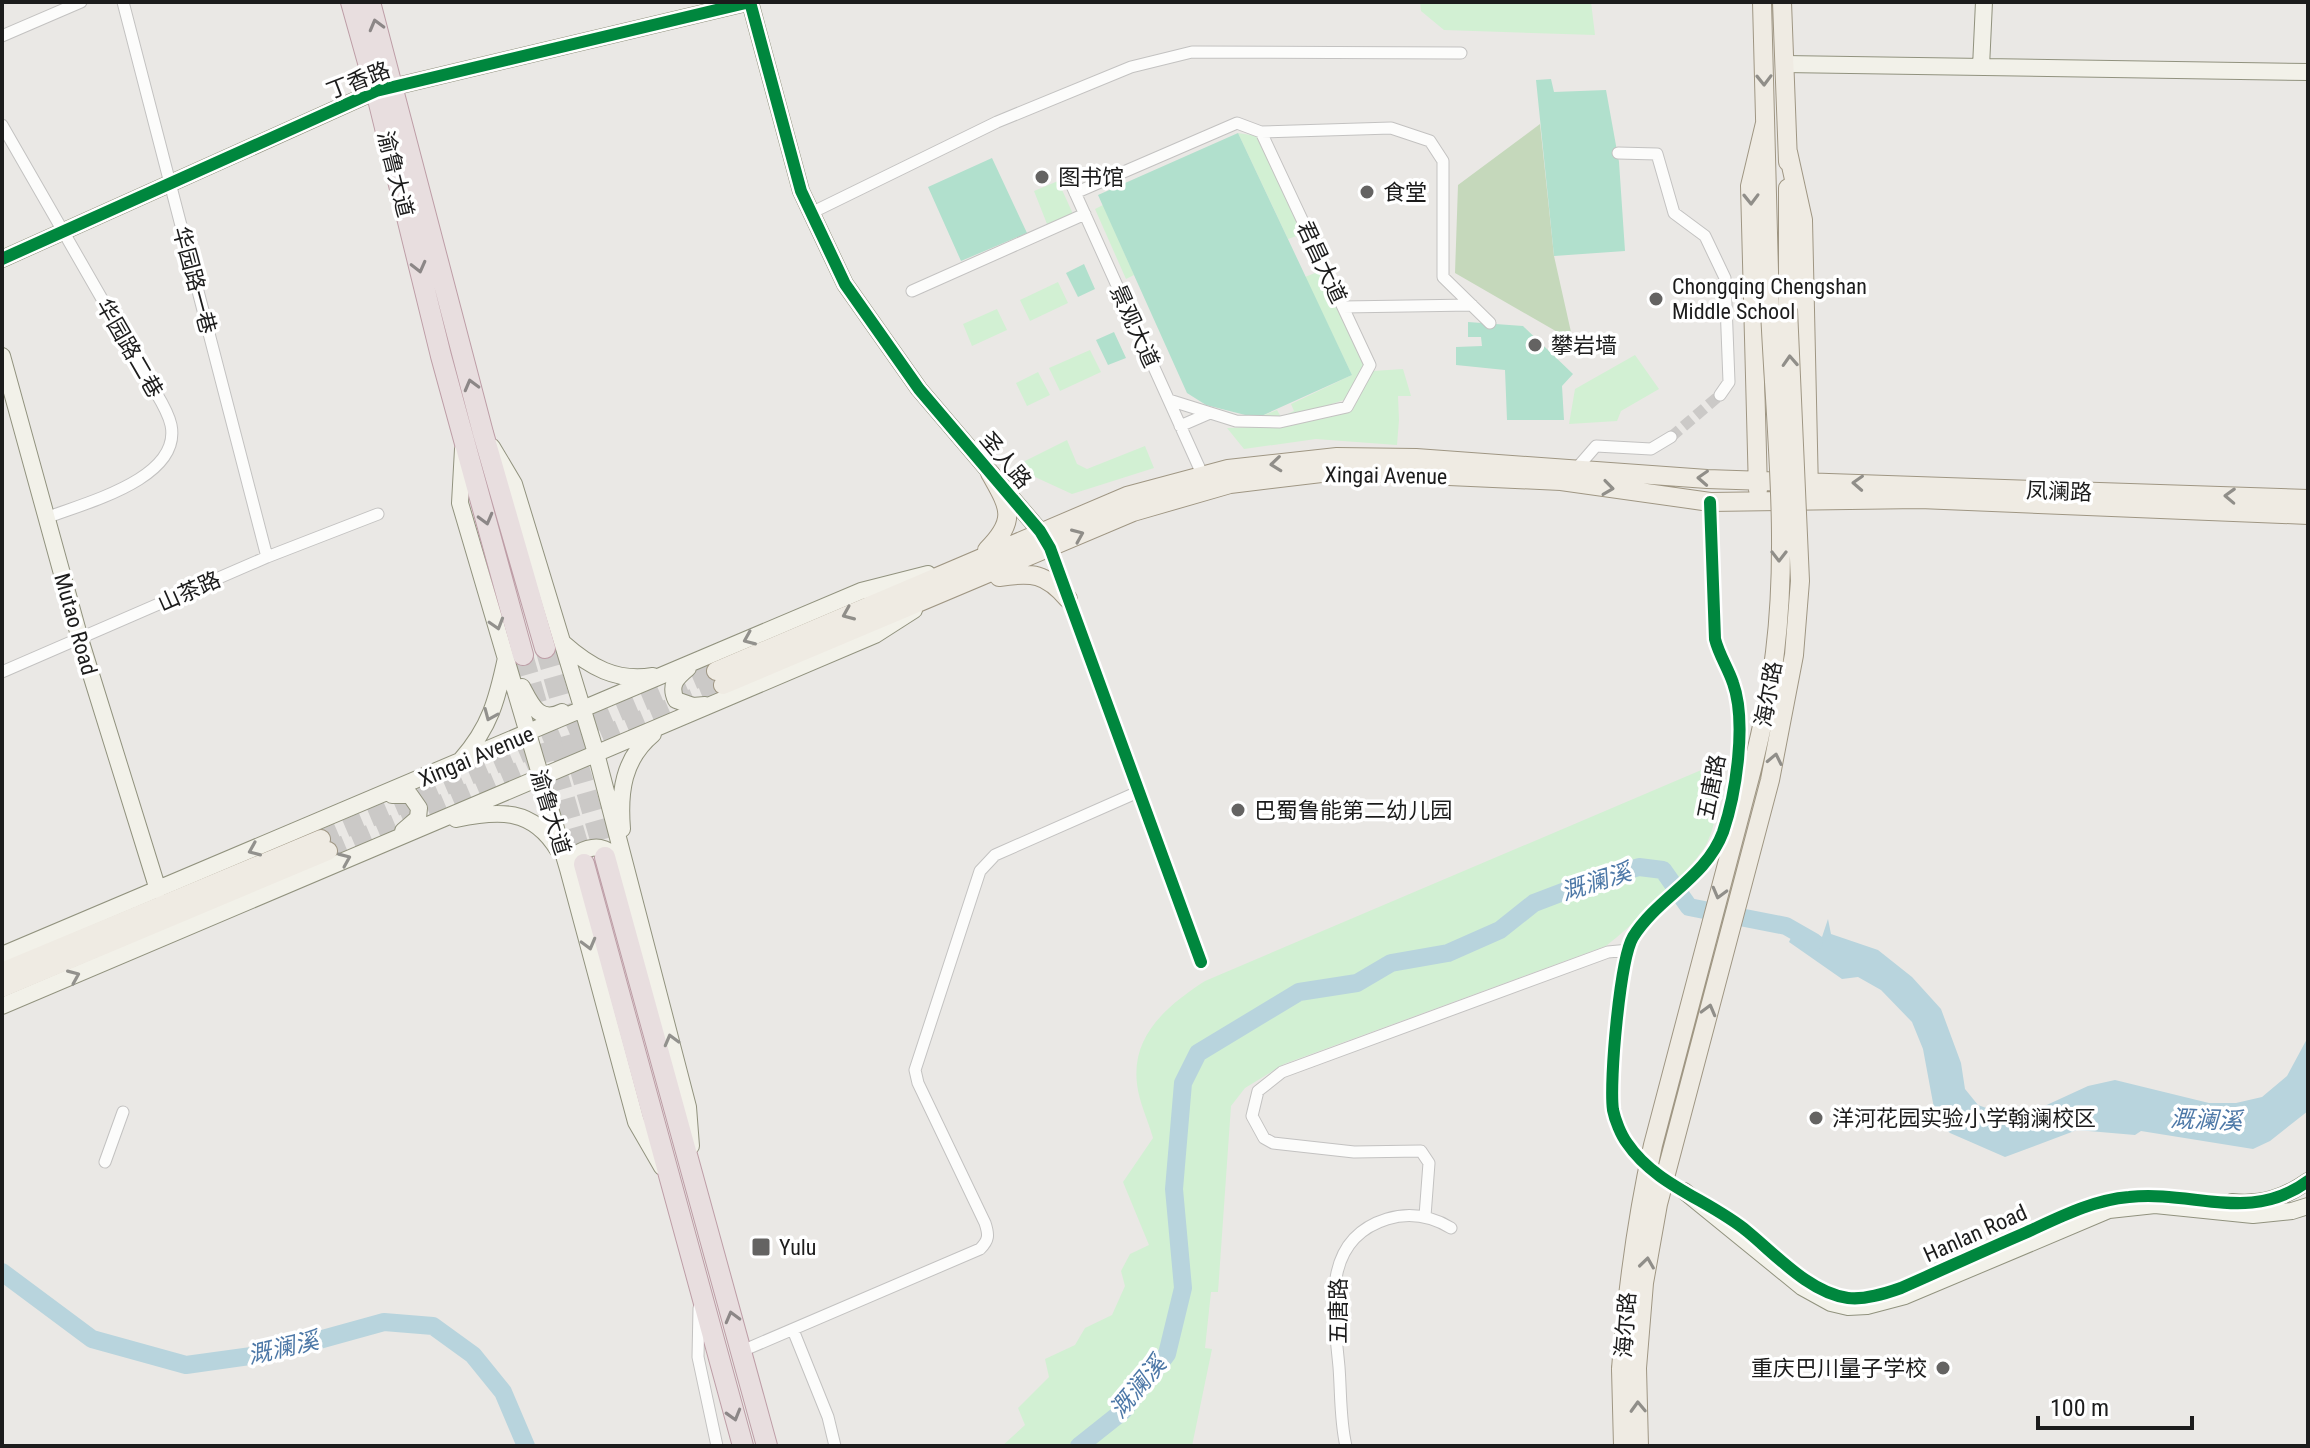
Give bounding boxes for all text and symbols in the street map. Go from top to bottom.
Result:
one-way arrow [368,19,385,32]
street label: 丁香路 [323,57,393,104]
one-way arrow [1756,74,1773,87]
street label: 渝鲁大道 [373,128,418,220]
place label: 图书馆 [1058,165,1124,190]
marker: 图书馆 [1033,168,1051,186]
place label: 食堂 [1383,180,1427,205]
marker: 食堂 [1358,183,1376,201]
one-way arrow [1742,193,1759,206]
street label: 君昌大道 [1292,217,1351,307]
street label: 华园路一巷 [168,224,221,336]
one-way arrow [410,260,427,274]
place label: Chongqing Chengshan Middle School [1672,274,1867,324]
street label: 景观大道 [1105,281,1164,371]
marker: Chongqing Chengshan Middle School [1647,290,1665,308]
street label: 华园路二巷 [91,294,168,402]
place label: 攀岩墙 [1551,333,1617,358]
marker: 攀岩墙 [1526,336,1544,354]
one-way arrow [1782,354,1799,367]
one-way arrow [463,378,480,392]
street label: 圣人路 [975,427,1036,494]
one-way arrow [1269,455,1282,472]
street label: Xingai Avenue [1324,462,1448,489]
one-way arrow [1696,470,1709,487]
one-way arrow [1851,475,1864,492]
street label: 凤澜路 [2026,478,2092,505]
one-way arrow [1602,479,1615,496]
one-way arrow [2223,488,2236,505]
one-way arrow [476,511,493,525]
one-way arrow [1070,529,1085,545]
one-way arrow [1770,550,1788,563]
street label: 山茶路 [154,567,224,616]
street label: Mutao Road [49,570,102,678]
one-way arrow [842,604,856,620]
one-way arrow [488,617,504,631]
one-way arrow [743,630,757,646]
street label: 海尔路 [1750,659,1787,729]
one-way arrow [484,706,500,721]
street label: Xingai Avenue [415,721,538,792]
street label: 五唐路 [1693,752,1730,822]
one-way arrow [1766,753,1783,766]
street label: 渝鲁大道 [526,766,575,858]
place label: 巴蜀鲁能第二幼儿园 [1254,798,1452,823]
marker: 巴蜀鲁能第二幼儿园 [1229,801,1247,819]
one-way arrow [248,840,262,856]
one-way arrow [337,853,351,869]
water label: 溉澜溪 [1557,857,1637,906]
one-way arrow [1712,886,1729,900]
one-way arrow [579,937,596,951]
one-way arrow [66,969,80,985]
one-way arrow [1699,1004,1716,1018]
one-way arrow [663,1033,680,1047]
water label: 溉澜溪 [2170,1105,2245,1135]
place label: 洋河花园实验小学翰澜校区 [1832,1106,2096,1131]
marker: 洋河花园实验小学翰澜校区 [1807,1109,1825,1127]
street label: Hanlan Road [1920,1200,2031,1267]
place label: Yulu [779,1235,816,1260]
marker: Yulu [750,1236,772,1258]
one-way arrow [1638,1256,1655,1270]
street label: 五唐路 [1326,1278,1351,1344]
street label: 海尔路 [1611,1291,1640,1359]
one-way arrow [725,1310,741,1324]
water label: 溉澜溪 [245,1326,324,1370]
water label: 溉澜溪 [1104,1348,1174,1424]
place label: 重庆巴川量子学校 [1751,1356,1927,1381]
marker: 重庆巴川量子学校 [1934,1359,1952,1377]
scale bar [2038,1380,2192,1430]
text: 100 m [2050,1394,2109,1422]
one-way arrow [1630,1400,1647,1413]
one-way arrow [725,1408,742,1422]

